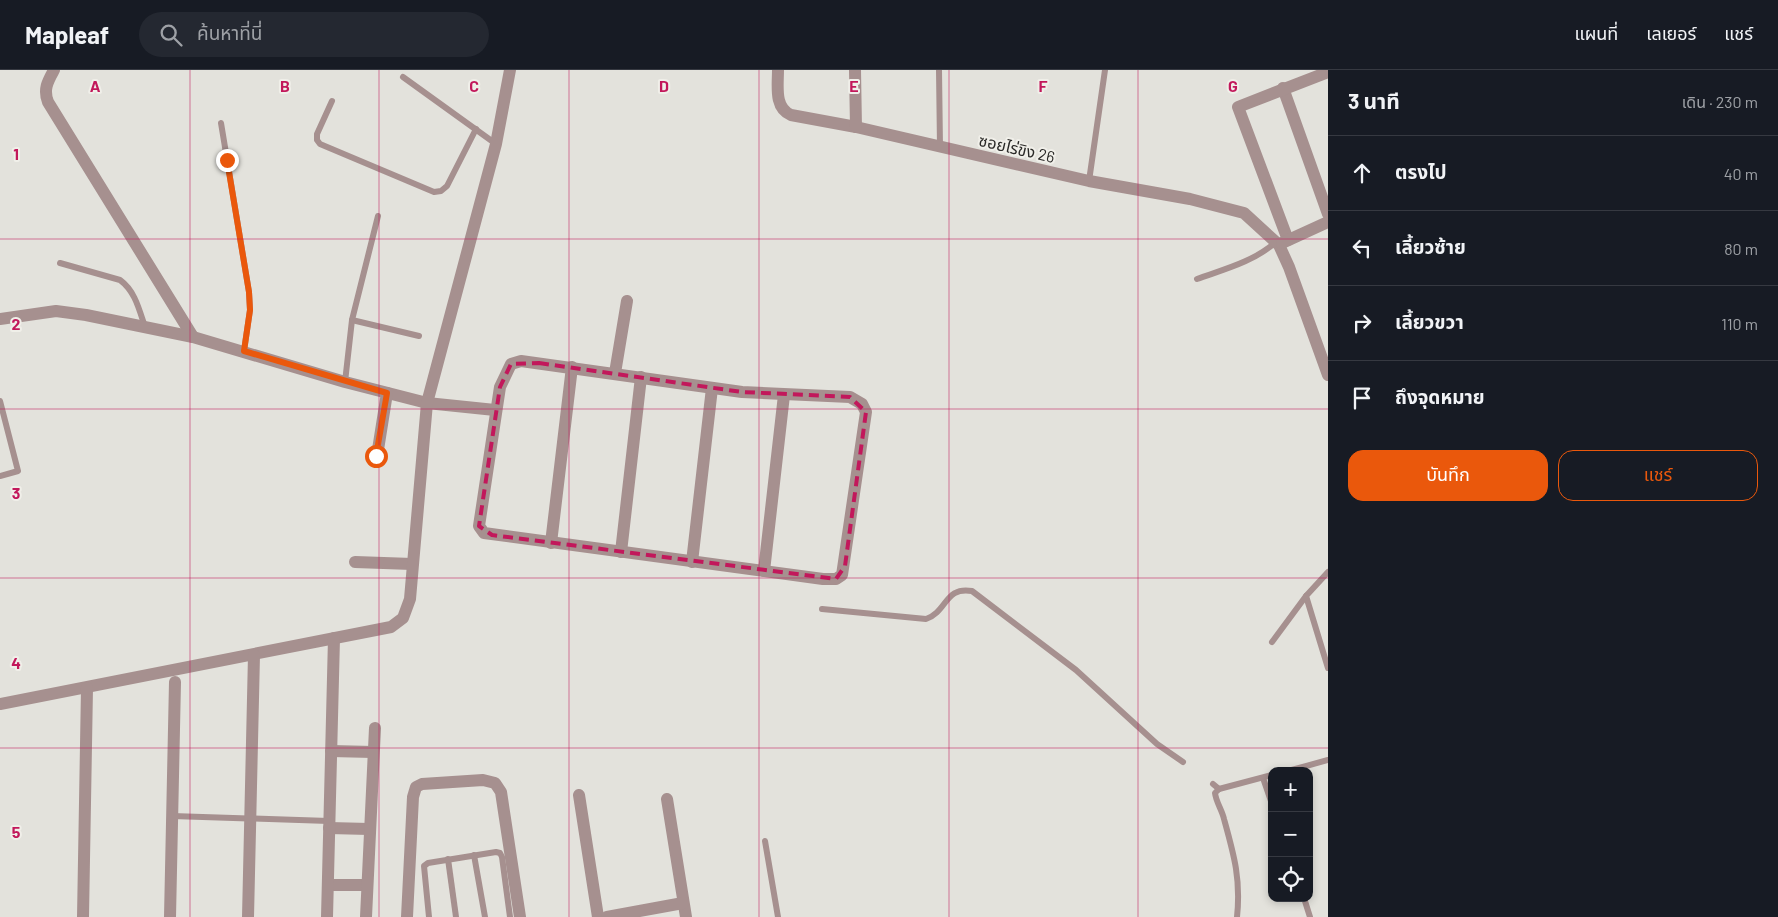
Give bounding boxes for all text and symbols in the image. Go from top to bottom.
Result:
search box [139,12,489,57]
text: Mapleaf [25,20,109,49]
icon: search [157,21,185,49]
text: ค้นหาที่นี่ [197,21,262,44]
text: แผนที่ [1574,22,1618,44]
text: เลเยอร์ [1646,22,1696,44]
text: แชร์ [1724,22,1753,44]
text: A [90,76,101,95]
text: B [280,76,290,95]
text: C [469,76,479,95]
text: D [659,76,669,95]
text: E [849,76,859,95]
text: F [1039,76,1048,95]
text: G [1228,76,1238,95]
text: 3 นาที [1348,88,1400,113]
text: เดิน · 230 m [1682,92,1758,111]
street label: ซอยไร่ขิง 26 [977,130,1057,166]
text: 1 [13,144,19,163]
route end [216,149,239,172]
icon: ahead [1348,159,1376,187]
text: ตรงไป [1395,160,1447,183]
text: 40 m [1724,164,1758,183]
icon: left [1348,234,1376,262]
text: เลี้ยวซ้าย [1395,235,1466,258]
text: 80 m [1724,239,1758,258]
icon: right [1348,309,1376,337]
text: เลี้ยวขวา [1395,310,1464,333]
text: 2 [12,314,21,333]
text: 110 m [1721,314,1758,333]
icon: arrive [1348,384,1376,412]
text: ถึงจุดหมาย [1395,385,1485,408]
route start [365,445,388,468]
button: บันทึก [1348,450,1548,501]
button: แชร์ [1558,450,1758,501]
text: 3 [12,483,20,502]
text: 4 [11,653,21,672]
map controls [1268,767,1313,902]
button: + [1268,767,1313,812]
button: − [1268,812,1313,857]
text: 5 [12,822,21,841]
button: locate [1268,857,1313,902]

